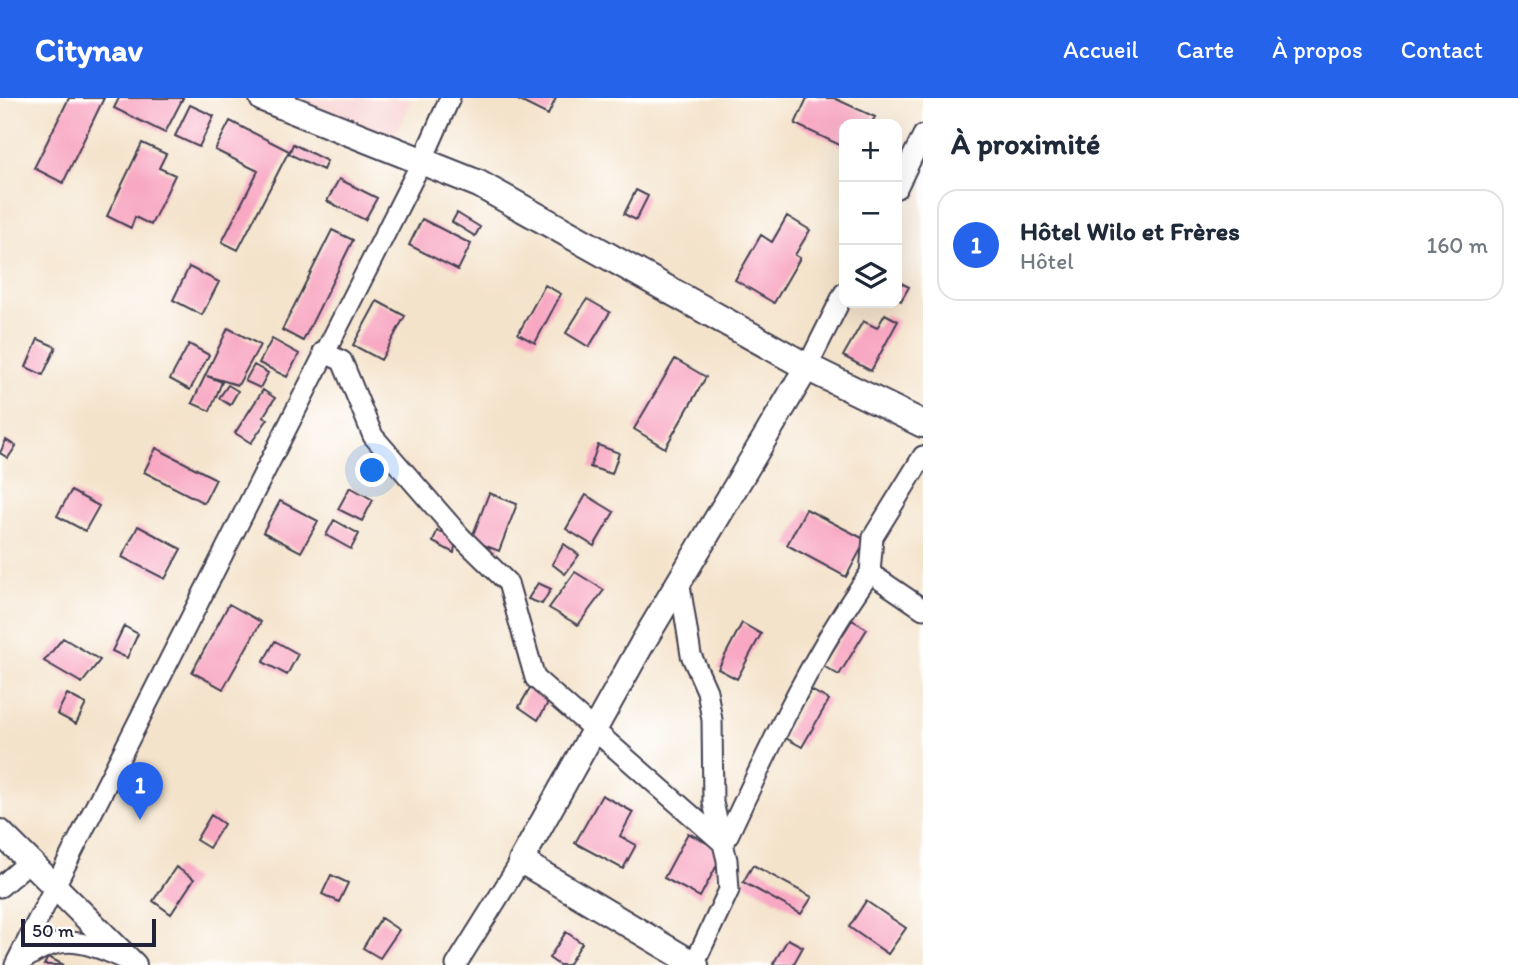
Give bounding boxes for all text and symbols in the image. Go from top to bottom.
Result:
text: Citynav [35,30,143,69]
text: Accueil [1063,35,1138,64]
text: Carte [1176,35,1234,64]
text: À propos [1272,35,1363,64]
text: Contact [1401,35,1483,64]
map controls [839,119,902,308]
button: + [839,119,902,182]
text: À proximité [951,125,1100,162]
button: − [839,182,902,245]
text: Hôtel Wilo et Frères [1020,215,1240,247]
text: 1 [971,231,981,259]
text: 160 m [1426,231,1488,259]
button: layers [839,245,902,308]
text: Hôtel [1020,247,1074,275]
your location [355,453,389,487]
pin: 1 [117,762,163,820]
scale bar [21,916,156,948]
text: 50 m [32,919,74,942]

